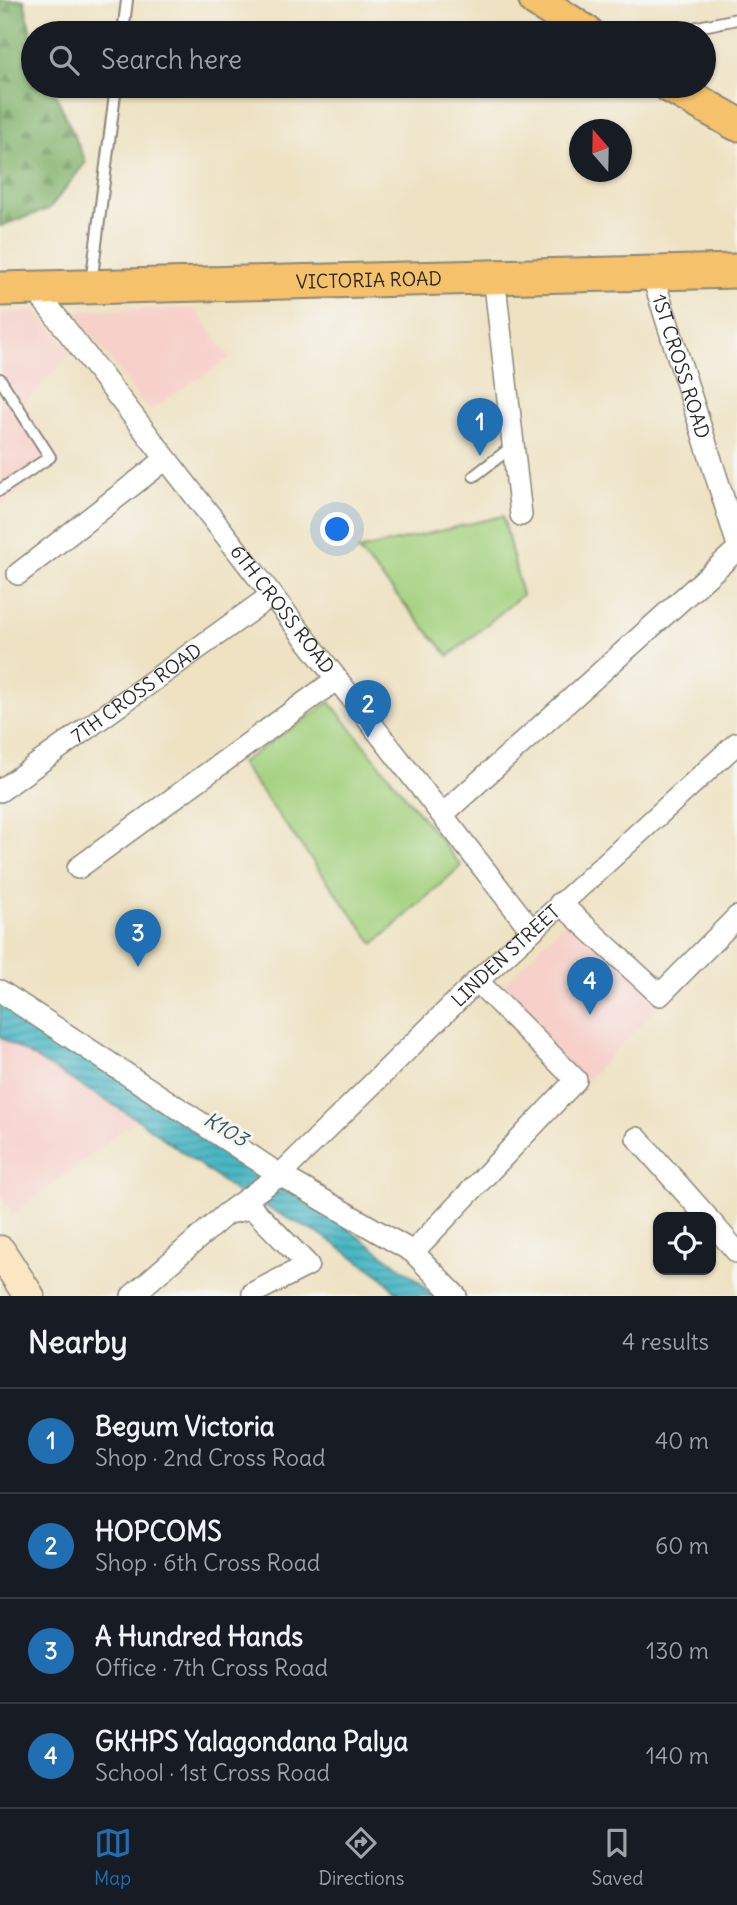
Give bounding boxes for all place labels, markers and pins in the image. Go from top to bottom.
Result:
pin: 1 [457,398,503,456]
pin: 2 [345,680,391,738]
pin: 3 [115,909,161,967]
pin: 4 [567,957,613,1015]

